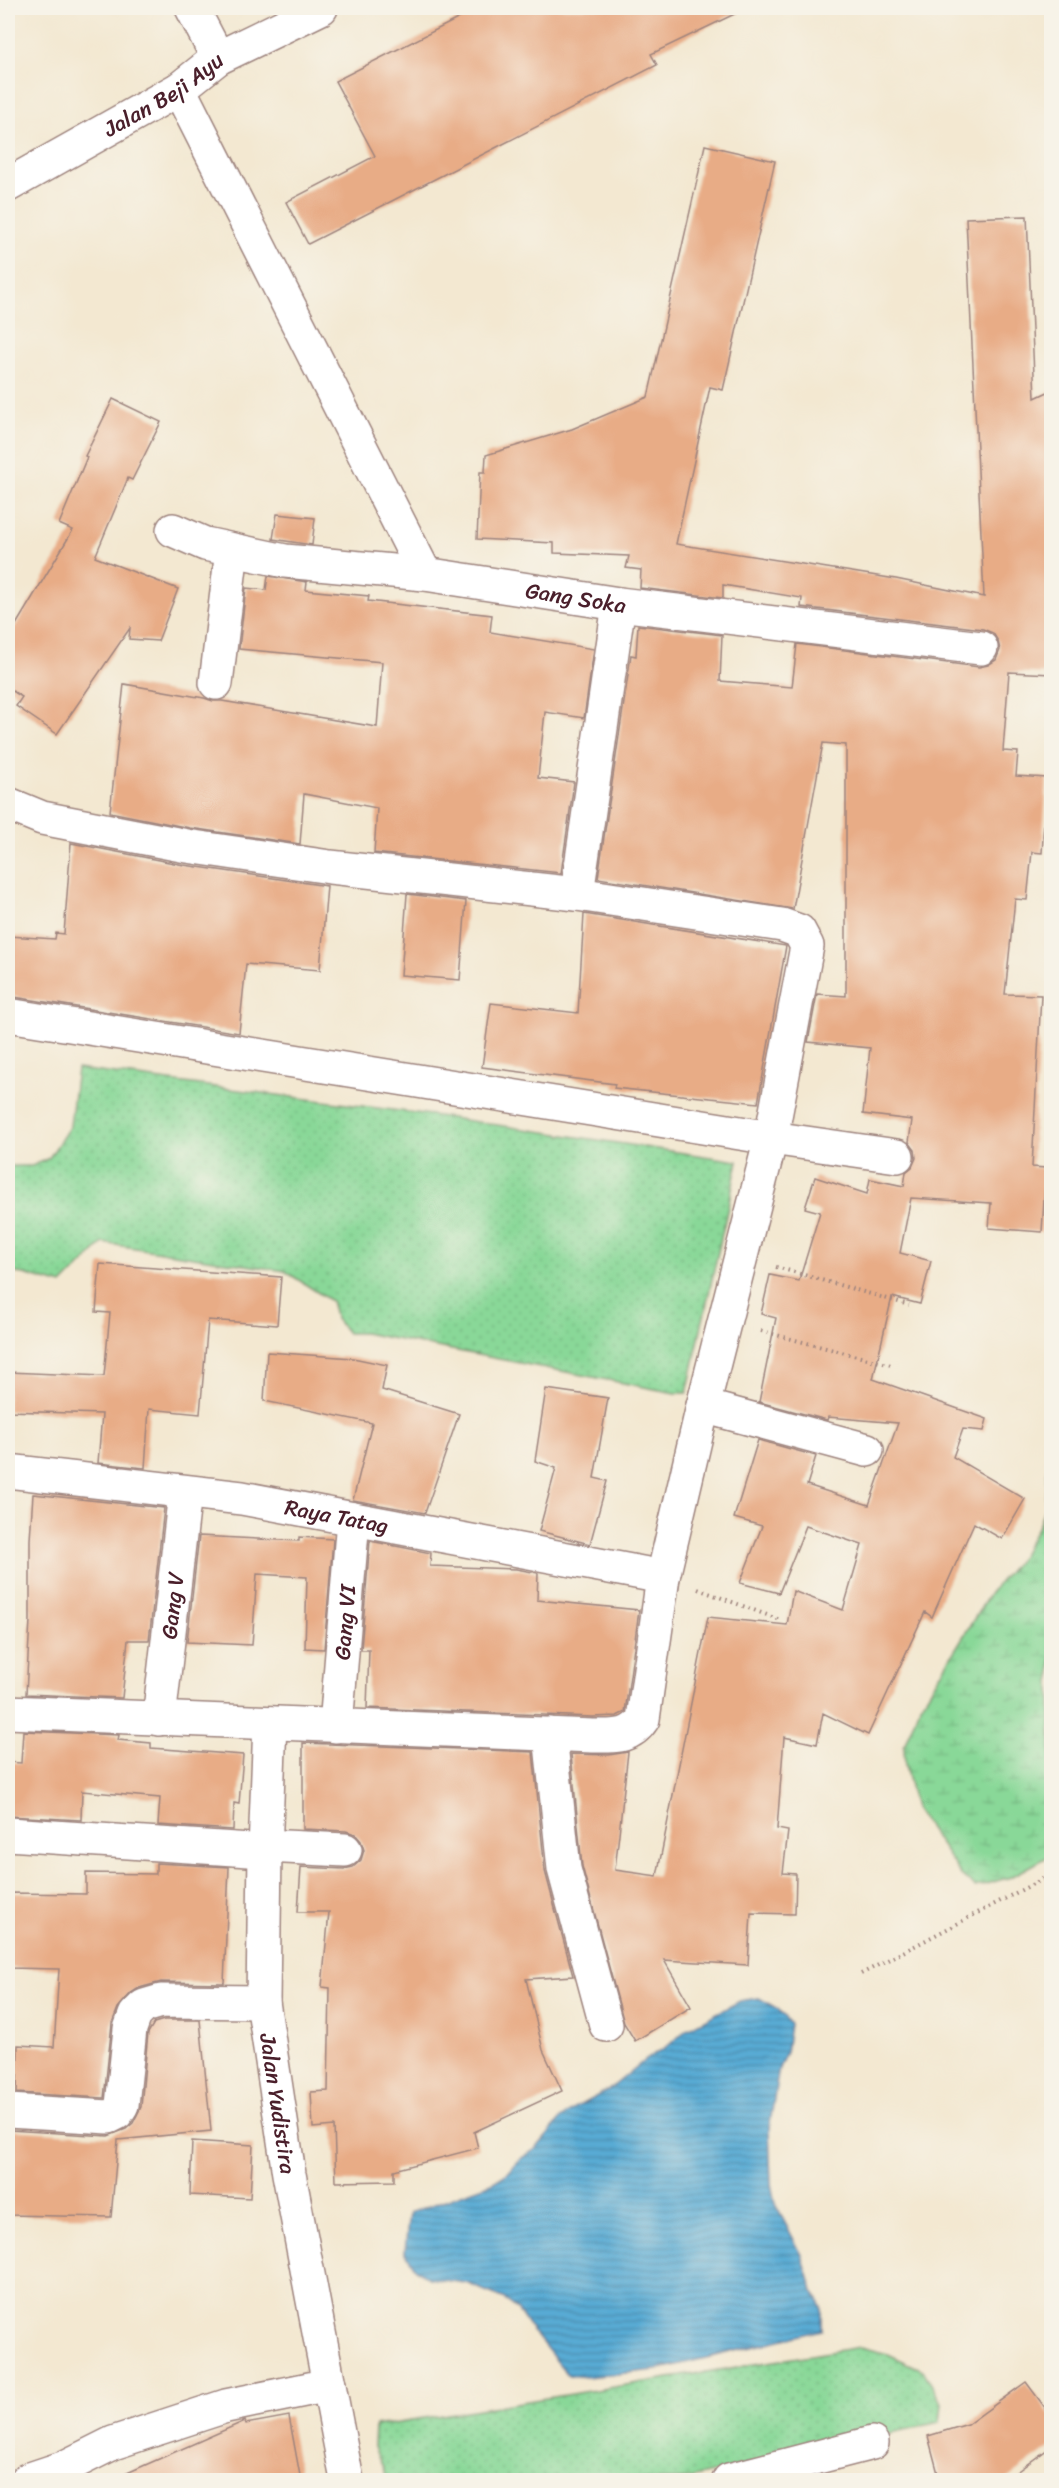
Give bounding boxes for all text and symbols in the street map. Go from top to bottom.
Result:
street label: Jalan Beji Ayu [95,41,232,148]
street label: Gang Soka [523,570,628,624]
street label: Raya Tatag [282,1487,392,1545]
street label: Gang V [149,1570,195,1641]
street label: Gang VI [322,1582,367,1661]
street label: Jalan Yudistira [248,2030,308,2177]

